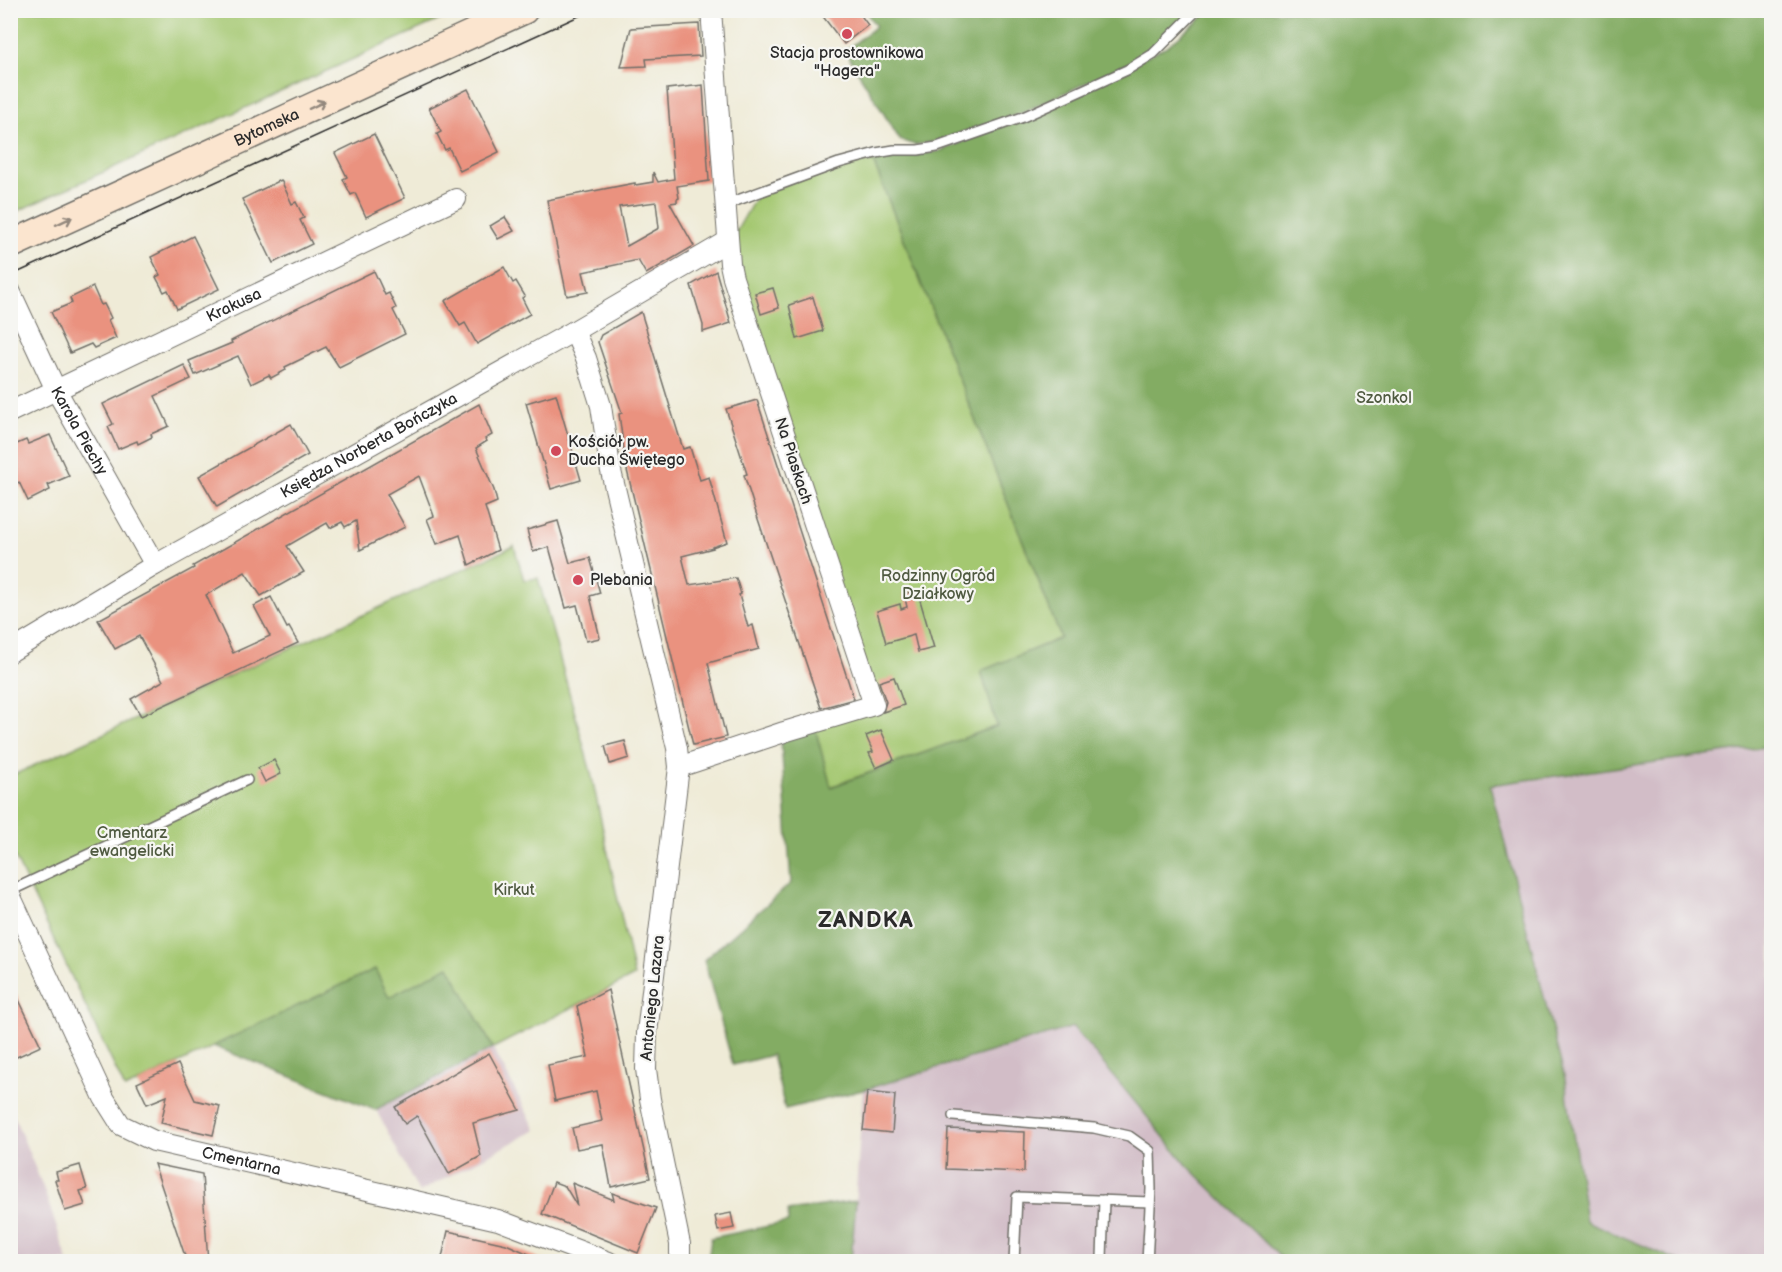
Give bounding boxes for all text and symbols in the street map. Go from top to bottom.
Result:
marker: Stacja prostownikowa "Hagera" [840,27,854,41]
place label: Stacja prostownikowa "Hagera" [770,44,924,81]
one-way arrow [308,98,326,110]
street label: Bytomska [231,105,302,151]
one-way arrow [54,214,72,226]
street label: Krakusa [203,284,264,326]
street label: Karola Piechy [47,383,112,479]
street label: Księdza Norberta Bończyka [277,389,461,503]
park label: Szonkol [1356,389,1412,408]
street label: Na Piaskach [770,415,816,507]
place label: Kościół pw. Ducha Świętego [568,433,685,470]
marker: Kościół pw. Ducha Świętego [549,444,563,458]
park label: Rodzinny Ogród Działkowy [881,567,995,604]
place label: Plebania [590,571,653,590]
marker: Plebania [571,573,585,587]
park label: Cmentarz ewangelicki [90,824,174,861]
park label: Kirkut [493,881,535,900]
district label: ZANDKA [818,907,914,934]
street label: Antoniego Lazara [637,934,669,1062]
street label: Cmentarna [200,1143,283,1179]

